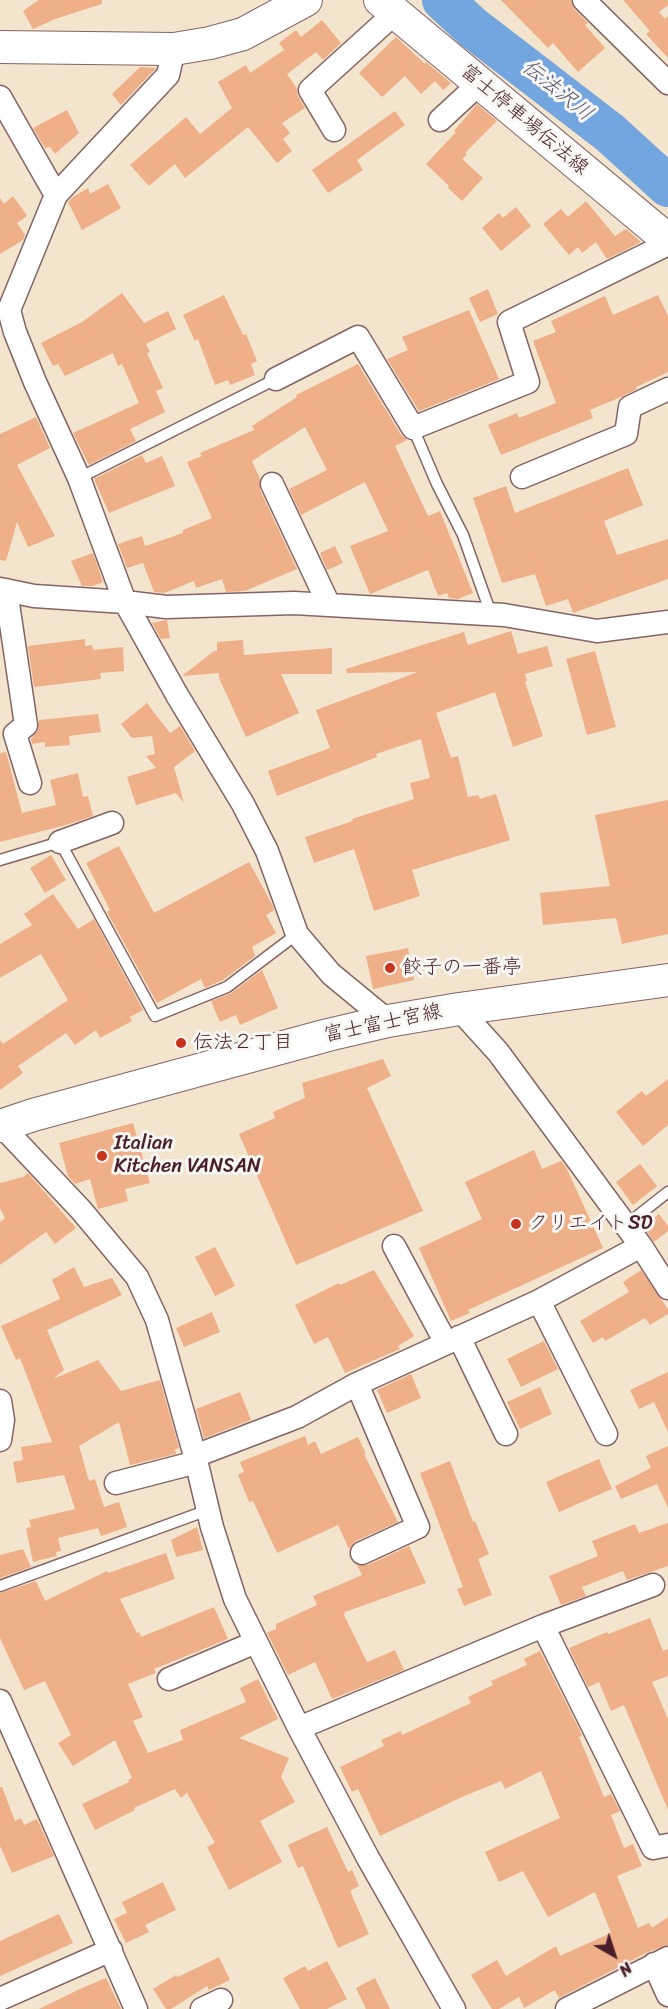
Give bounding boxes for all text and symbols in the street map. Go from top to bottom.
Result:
water label: 伝法沢川 [516,55,598,127]
street label: 富士停車場伝法線 [455,59,593,181]
place label: 餃子の一番亭 [402,956,522,980]
marker: 餃子の一番亭 [383,961,397,975]
street label: 富士富士宮線 [322,1000,444,1048]
place label: 伝法２丁目 [193,1031,293,1055]
marker: 伝法２丁目 [174,1036,188,1050]
place label: Italian Kitchen VANSAN [114,1132,261,1179]
marker: Italian Kitchen VANSAN [95,1149,109,1163]
place label: クリエイトSD [528,1212,653,1236]
marker: クリエイトSD [509,1217,523,1231]
north arrow [584,1925,644,1985]
text: N [612,1955,639,1984]

